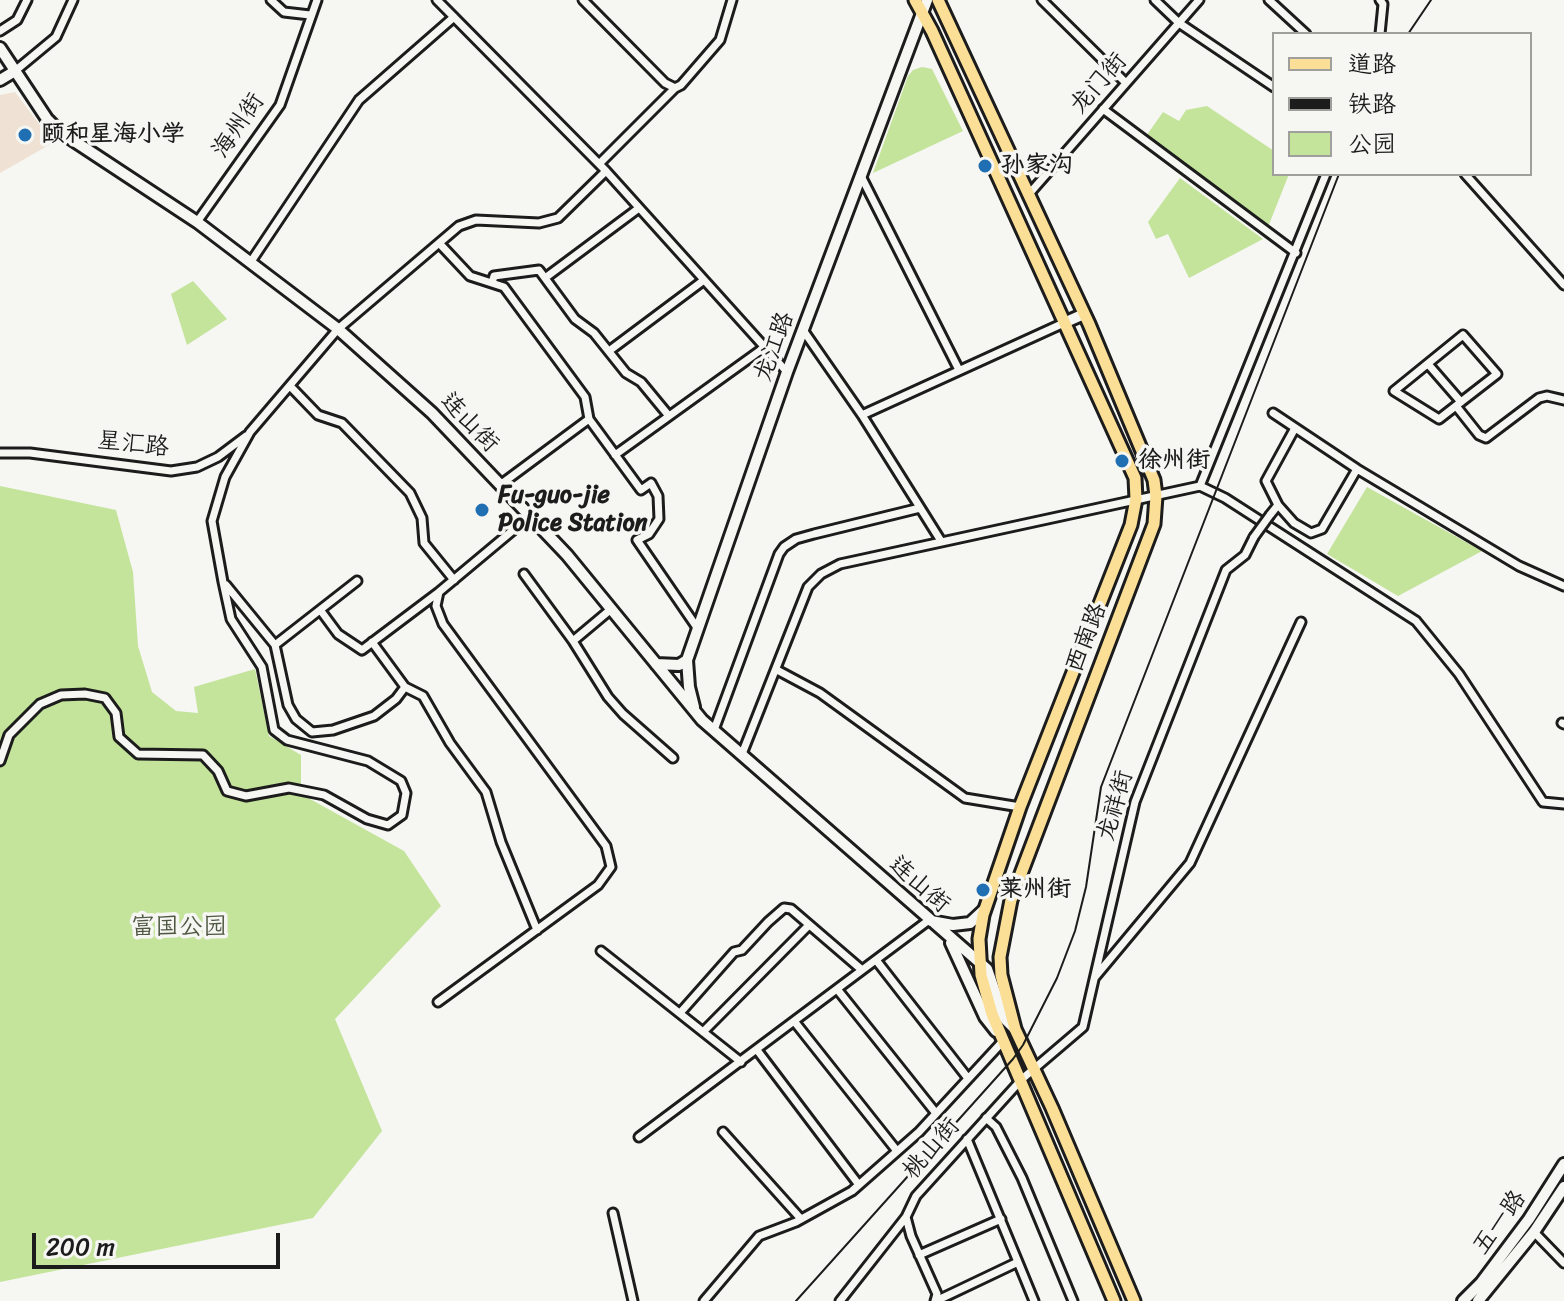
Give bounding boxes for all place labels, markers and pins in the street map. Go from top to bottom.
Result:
place label: 颐和星海小学 [41,121,185,149]
marker: 颐和星海小学 [16,126,34,144]
place label: 孙家沟 [1001,152,1073,180]
marker: 孙家沟 [976,157,994,175]
place label: 徐州街 [1138,447,1210,475]
marker: 徐州街 [1113,452,1131,470]
place label: Fu-guo-jie Police Station [498,482,648,538]
marker: Fu-guo-jie Police Station [473,501,491,519]
place label: 莱州街 [999,876,1071,904]
marker: 莱州街 [974,881,992,899]

